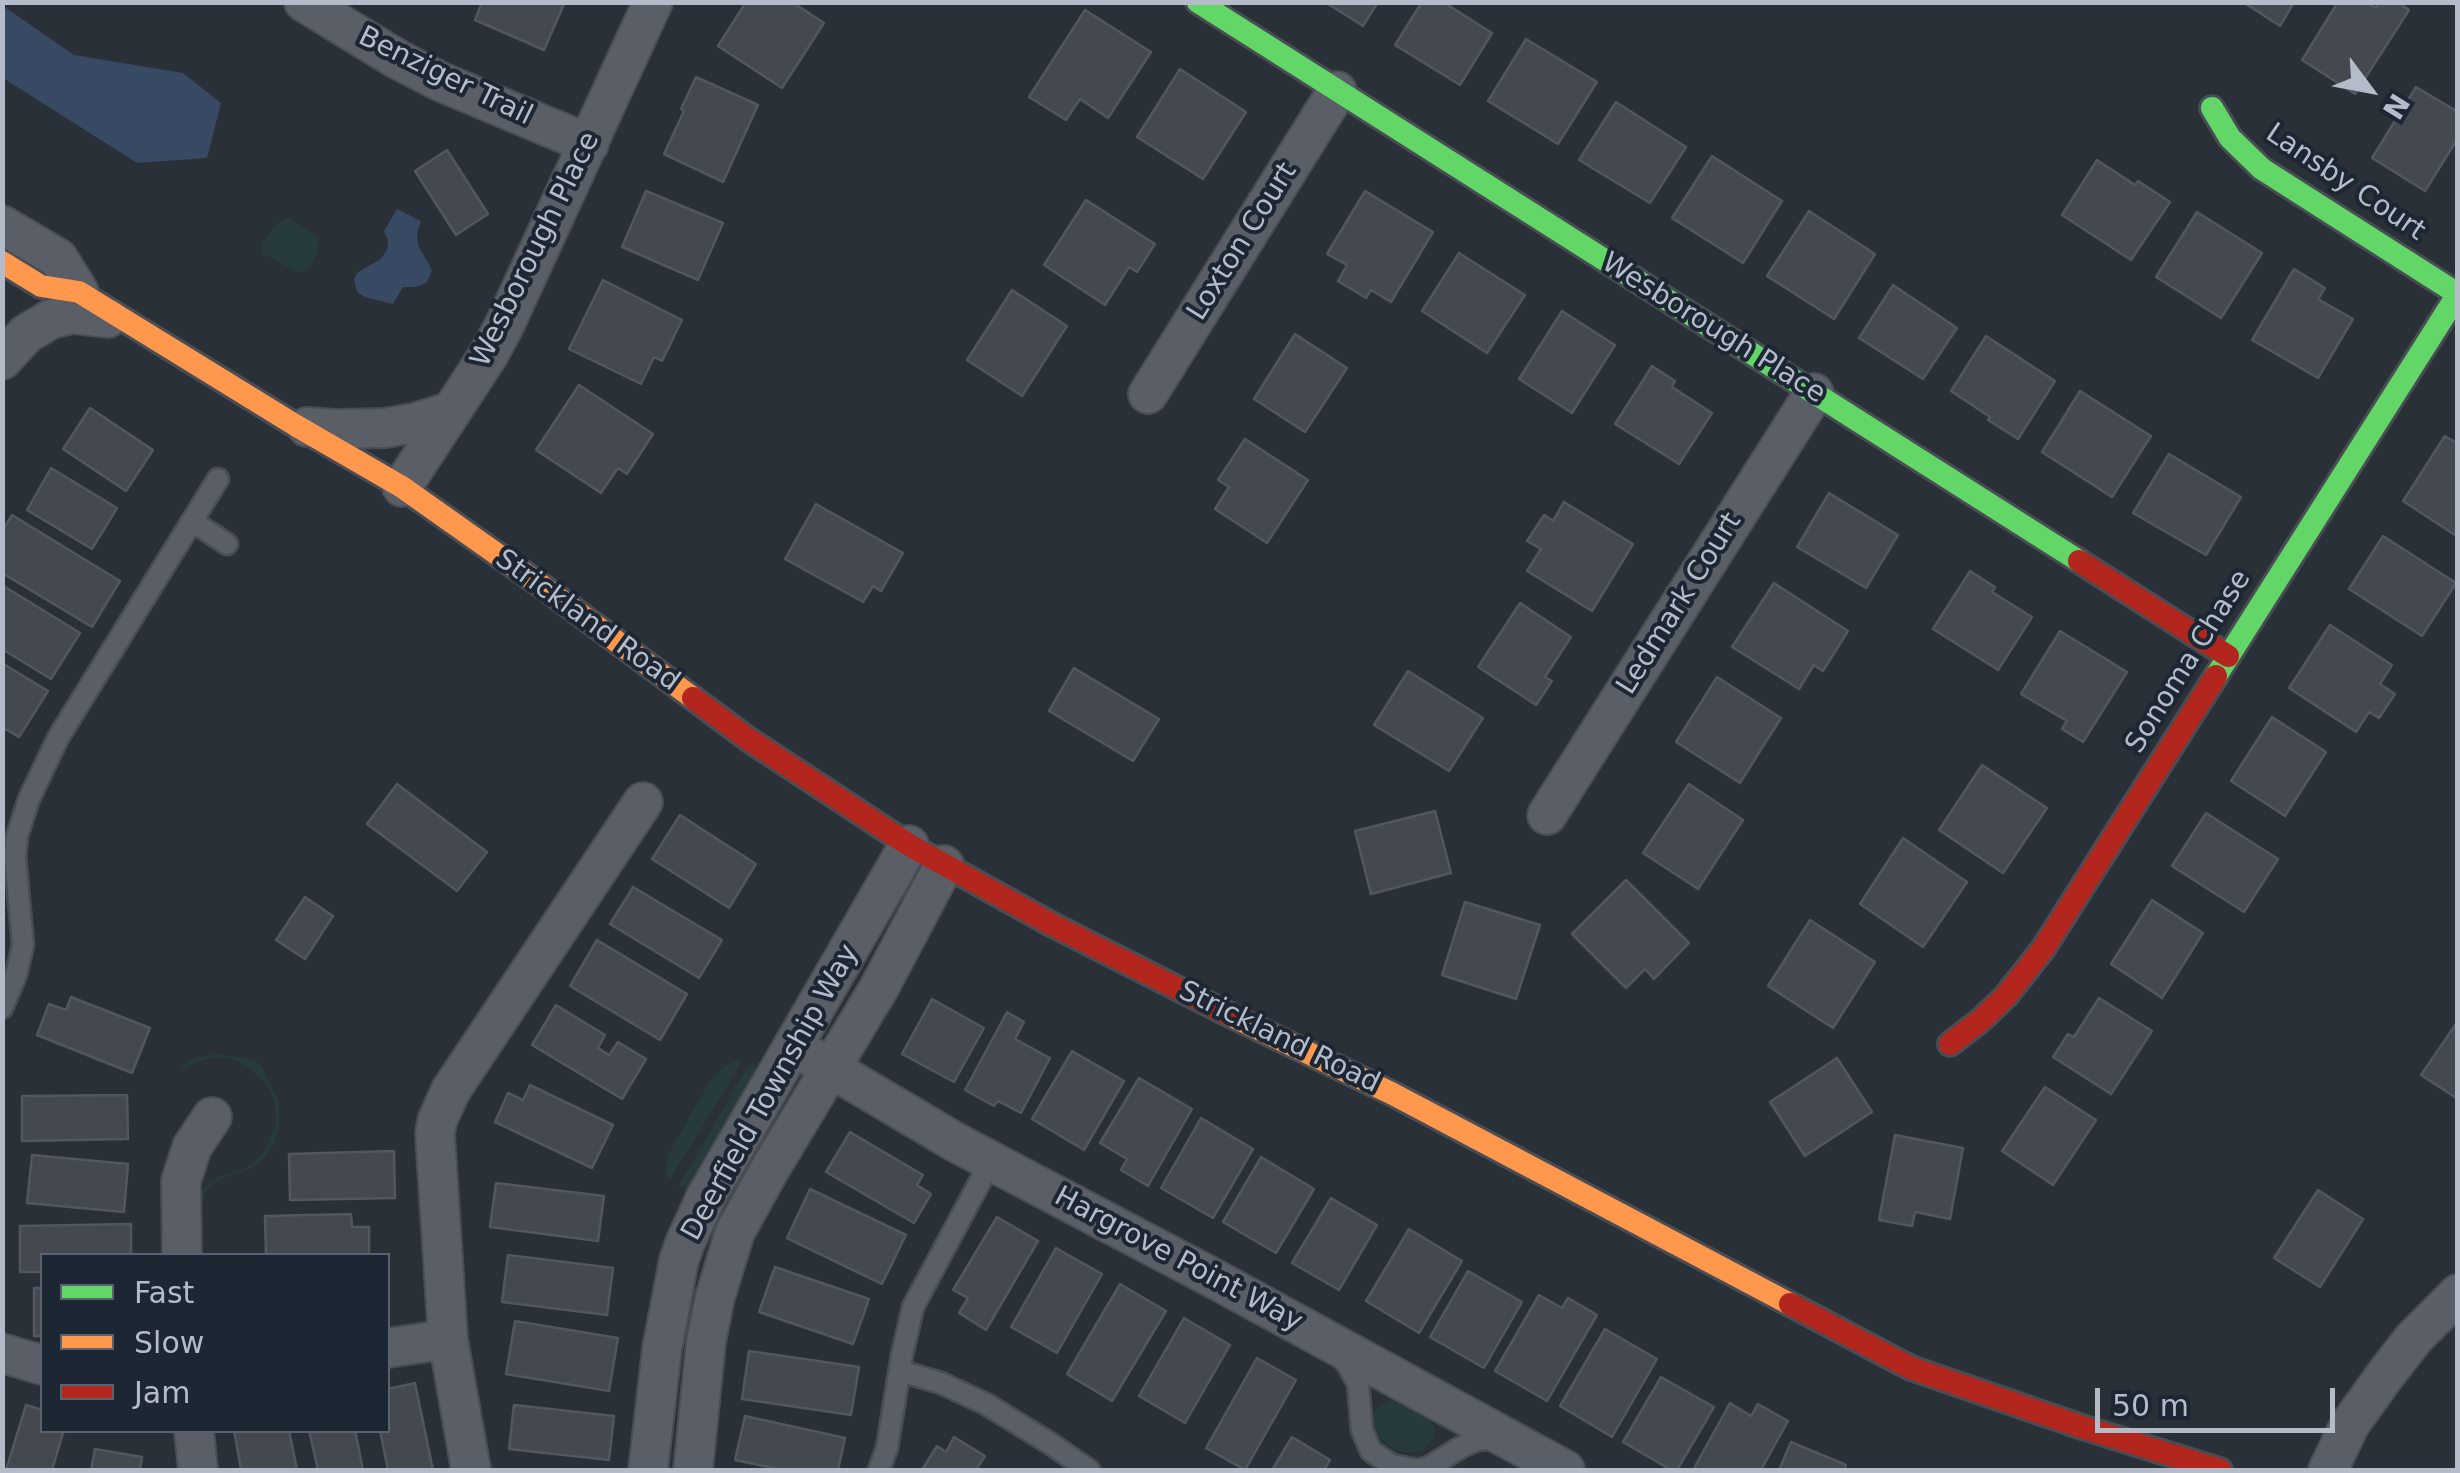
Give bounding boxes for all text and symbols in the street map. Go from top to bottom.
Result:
street label: Benziger Trail [353,20,537,134]
north arrow [2320,40,2420,140]
text: N [2376,87,2416,125]
street label: Lansby Court [2259,117,2431,249]
street label: Wesborough Place [464,127,608,373]
street label: Loxton Court [1181,157,1305,327]
street label: Wesborough Place [1595,247,1831,411]
street label: Ledmark Court [1611,507,1749,701]
street label: Strickland Road [488,543,686,699]
street label: Sonoma Chase [2119,564,2259,760]
street label: Deerfield Township Way [675,939,867,1247]
street label: Strickland Road [1173,975,1385,1101]
street label: Hargrove Point Way [1048,1180,1308,1340]
legend [40,1253,390,1433]
text: Fast [134,1275,194,1310]
text: Slow [134,1325,204,1360]
scale bar [2100,1368,2340,1430]
text: Jam [134,1375,190,1410]
text: 50 m [2112,1388,2189,1423]

